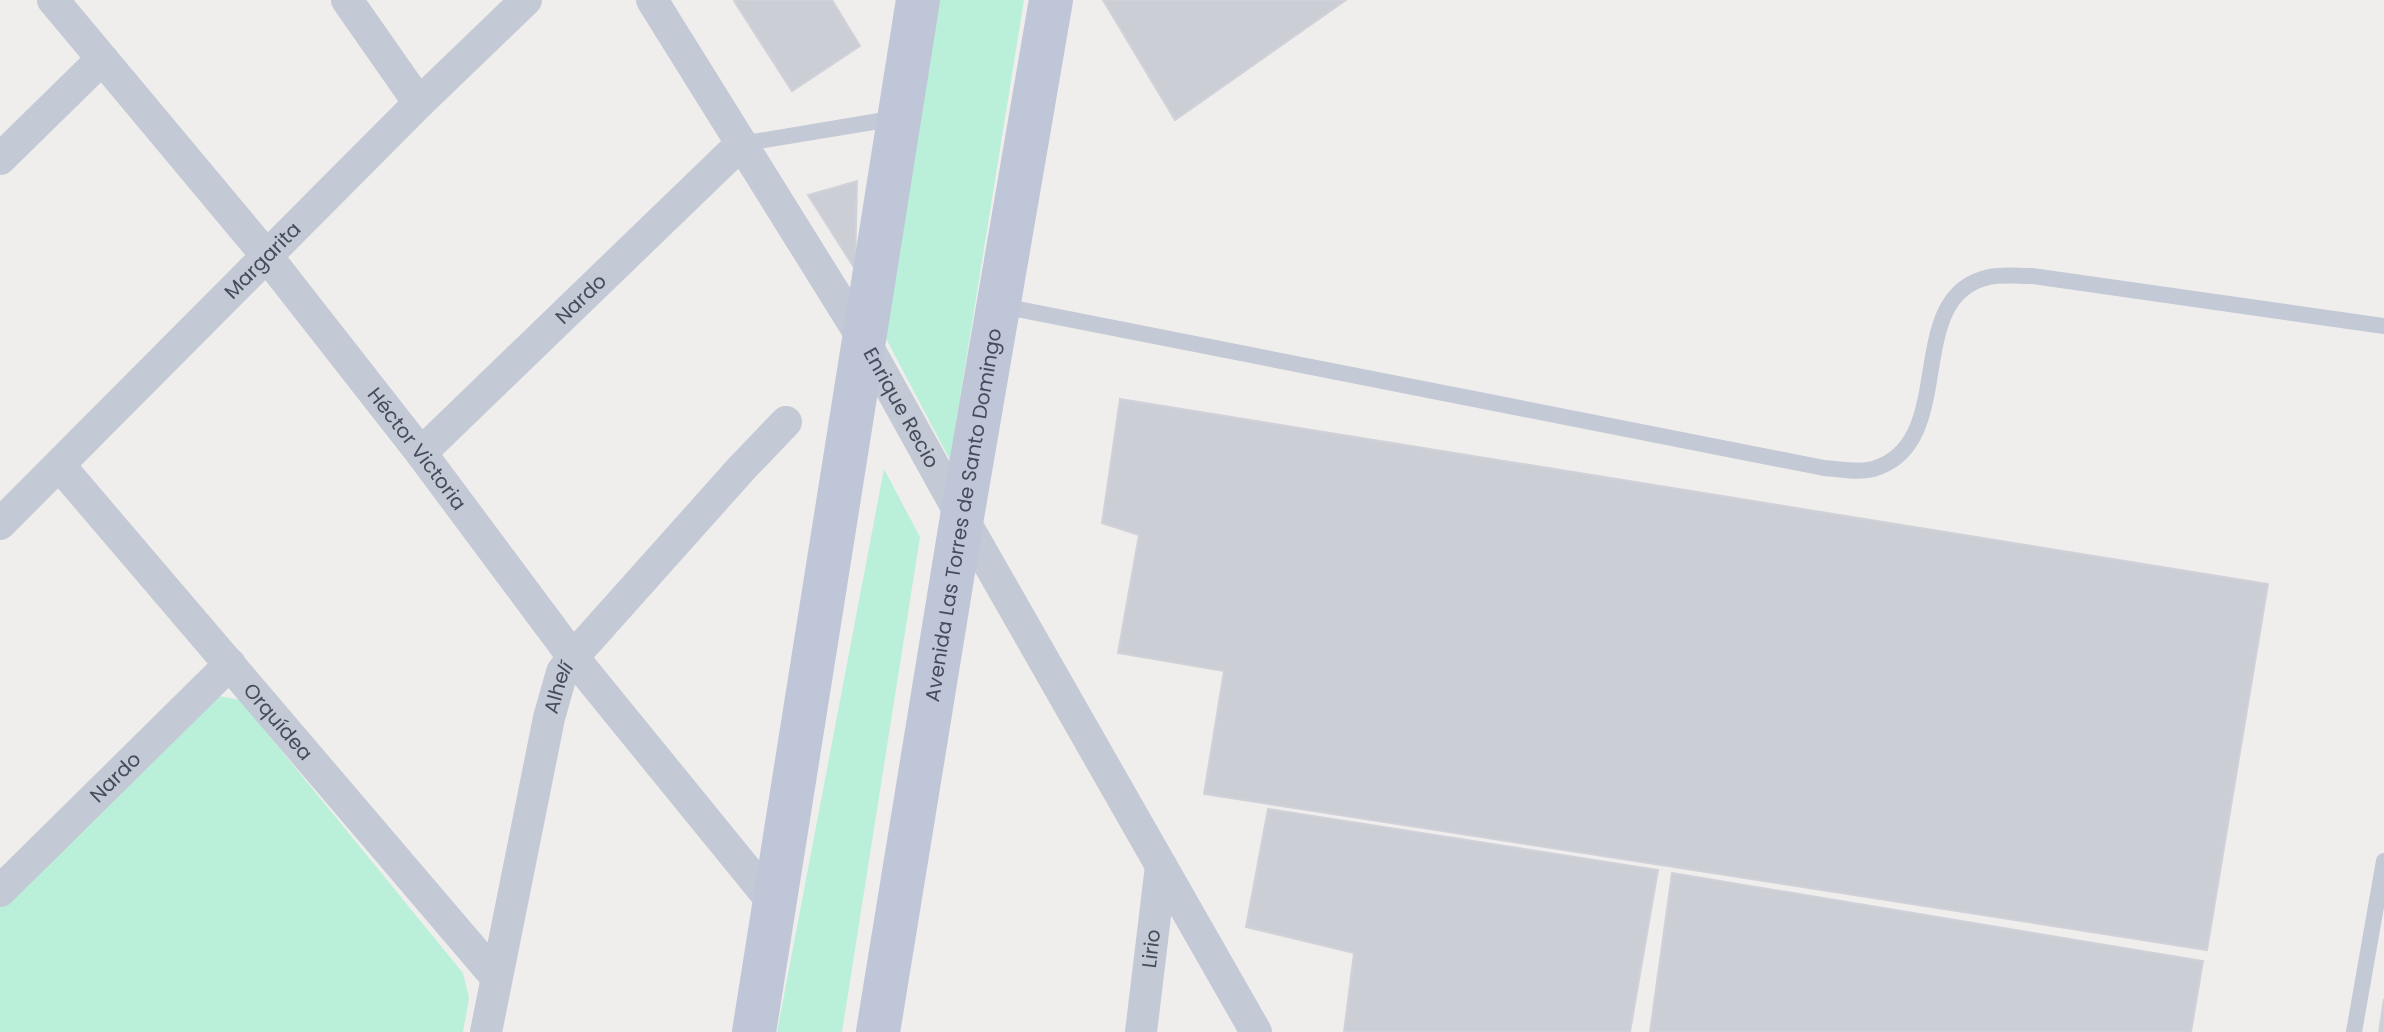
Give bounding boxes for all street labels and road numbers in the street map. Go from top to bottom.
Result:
street label: Margarita [218,216,307,305]
street label: Nardo [549,267,613,330]
street label: Avenida Las Torres de Santo Domingo [918,326,1008,704]
street label: Enrique Recio [857,342,946,473]
street label: Héctor Victoria [361,382,473,516]
street label: Alhelí [537,655,580,717]
street label: Orquídea [237,677,319,766]
street label: Nardo [84,746,147,809]
street label: Lirio [1135,928,1167,970]

